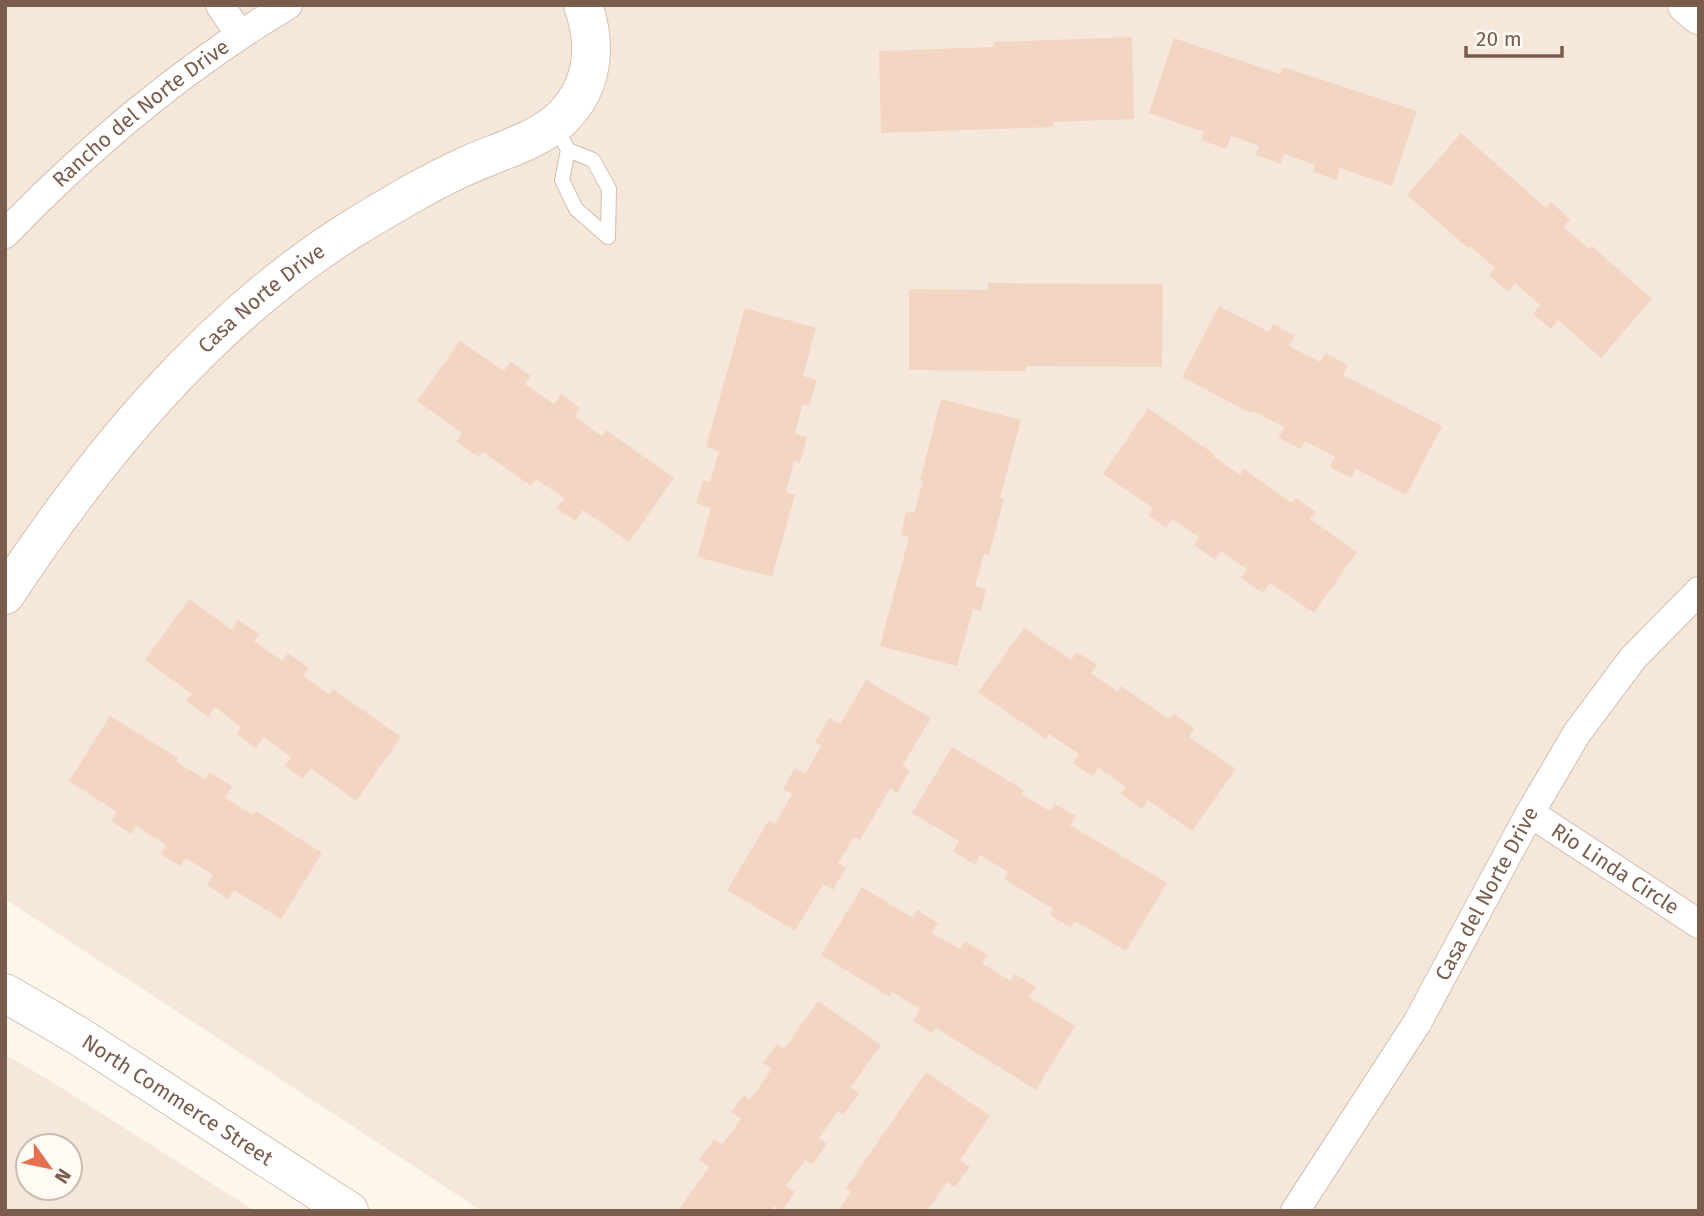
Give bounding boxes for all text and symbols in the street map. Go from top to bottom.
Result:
scale bar [1466,14,1562,58]
text: 20 m [1476,26,1522,52]
street label: Rancho del Norte Drive [47,34,234,193]
street label: Casa Norte Drive [193,238,330,359]
street label: Casa del Norte Drive [1429,802,1544,985]
street label: Rio Linda Circle [1546,818,1684,920]
street label: North Commerce Street [77,1029,278,1172]
north arrow [14,1132,84,1202]
text: N [50,1164,76,1188]

